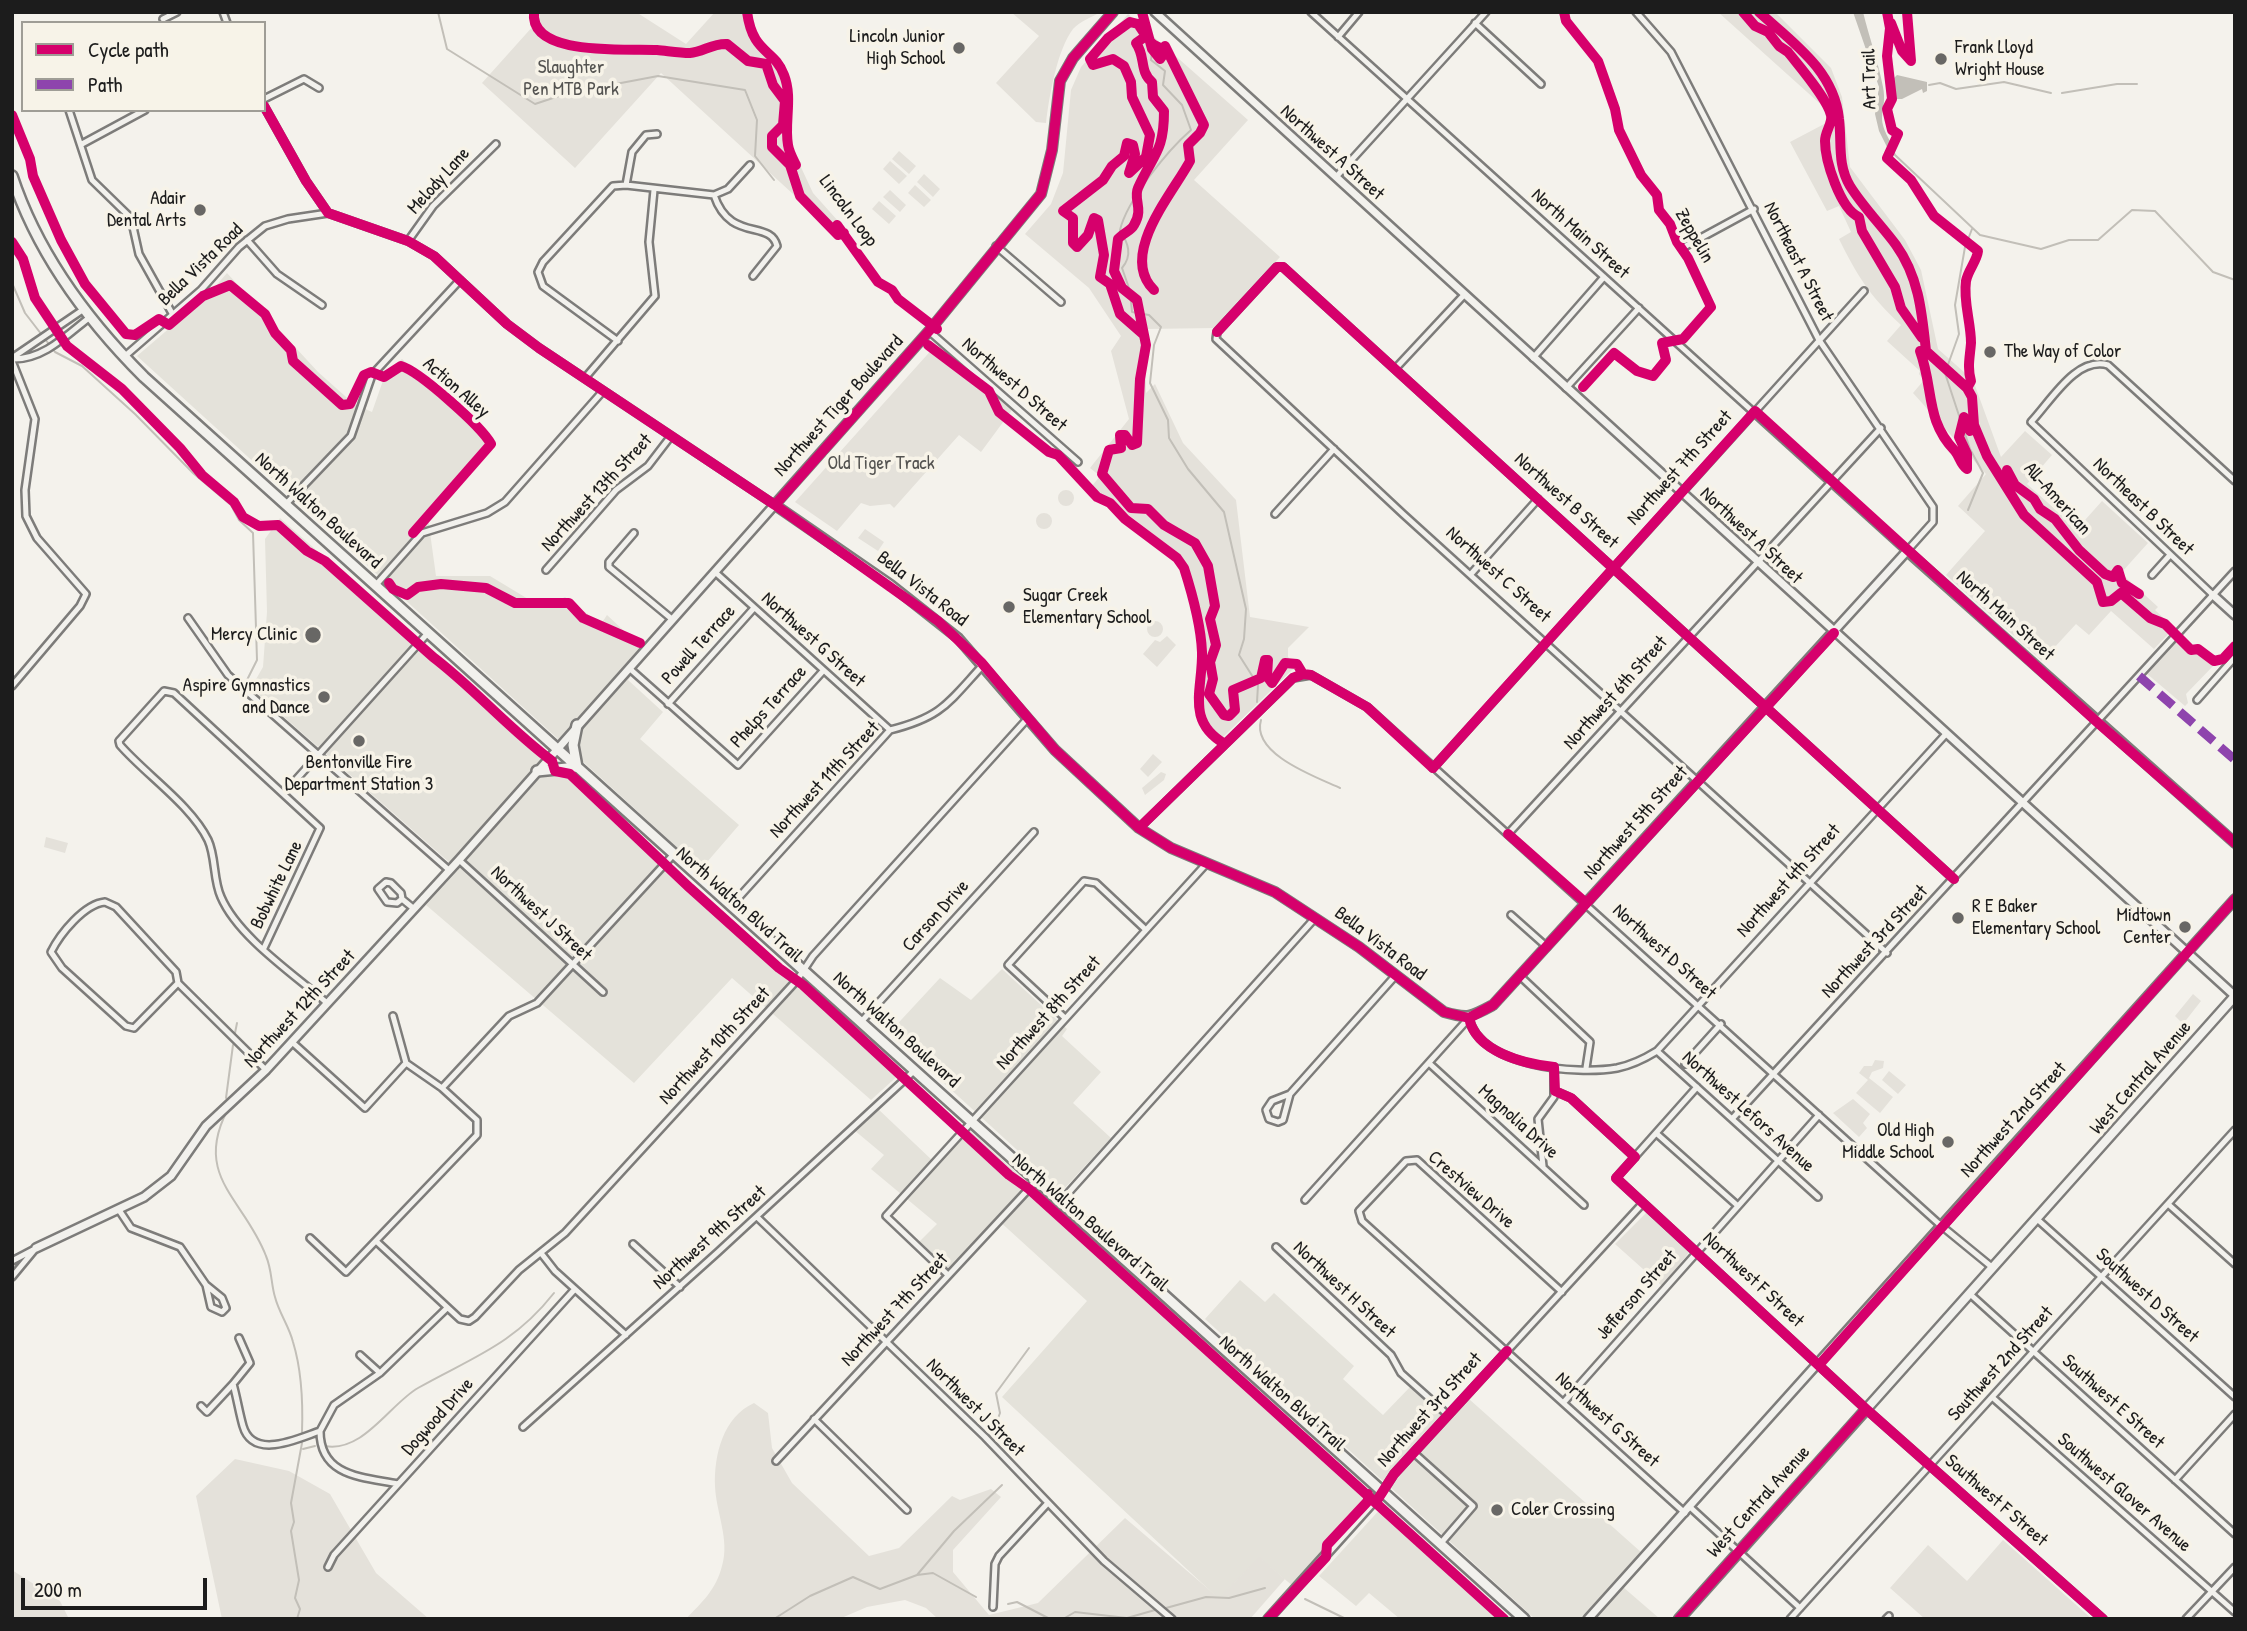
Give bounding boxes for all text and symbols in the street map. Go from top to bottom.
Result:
legend [21,21,266,112]
place label: Lincoln Junior High School [850,26,945,70]
text: Cycle path [88,35,169,64]
place label: Frank Lloyd Wright House [1955,37,2045,81]
marker: Lincoln Junior High School [951,40,967,56]
street label: Art Trail [1858,49,1882,109]
marker: Frank Lloyd Wright House [1933,51,1949,67]
park label: Slaughter Pen MTB Park [523,57,619,101]
text: Path [88,70,122,99]
street label: Northwest A Street [1275,100,1389,206]
street label: Melody Lane [403,143,475,219]
street label: Lincoln Loop [814,171,882,251]
street label: North Main Street [1526,184,1634,284]
place label: Adair Dental Arts [107,188,186,232]
street label: Northeast A Street [1758,199,1838,325]
marker: Adair Dental Arts [192,202,208,218]
street label: Zeppelin [1669,205,1719,267]
street label: Bella Vista Road [154,219,248,311]
street label: Northwest Tiger Boulevard [770,331,908,481]
street label: Northwest D Street [957,333,1071,437]
place label: The Way of Color [2004,341,2121,363]
marker: The Way of Color [1982,344,1998,360]
street label: Action Alley [418,353,494,423]
street label: Northwest 7th Street [1622,406,1738,530]
street label: Northwest 13th Street [537,429,657,557]
street label: North Walton Boulevard [250,448,386,574]
street label: Northwest B Street [1509,448,1623,554]
park label: Old Tiger Track [827,453,935,475]
street label: Northeast B Street [2088,453,2198,561]
street label: All-American [2018,458,2096,540]
street label: Northwest A Street [1695,483,1807,589]
street label: Northwest C Street [1441,522,1555,628]
street label: Bella Vista Road [872,546,972,632]
street label: North Main Street [1951,566,2059,666]
place label: Sugar Creek Elementary School [1023,585,1151,629]
street label: Northwest G Street [756,587,870,693]
marker: Sugar Creek Elementary School [1001,599,1017,615]
street label: Powell Terrace [657,601,741,689]
place label: Mercy Clinic [211,624,297,646]
marker: Mercy Clinic [303,625,323,645]
street label: Northwest 6th Street [1559,632,1673,754]
street label: Phelps Terrace [726,661,812,753]
place label: Aspire Gymnastics and Dance [183,675,310,719]
marker: Aspire Gymnastics and Dance [316,689,332,705]
street label: Northwest 11th Street [765,717,885,843]
marker: Bentonville Fire Department Station 3 [351,733,367,749]
place label: Bentonville Fire Department Station 3 [285,752,433,796]
street label: Northwest 5th Street [1579,761,1693,885]
street label: Northwest 4th Street [1732,820,1846,942]
street label: Bobwhite Lane [246,837,308,933]
street label: North Walton Blvd Trail [671,842,807,968]
street label: Northwest J Street [486,861,596,967]
street label: Carson Drive [898,875,974,957]
street label: Northwest 3rd Street [1817,881,1933,1003]
place label: R E Baker Elementary School [1972,896,2100,940]
street label: Northwest D Street [1607,899,1721,1005]
street label: Bella Vista Road [1330,902,1430,986]
place label: Midtown Center [2116,905,2171,949]
marker: R E Baker Elementary School [1950,910,1966,926]
marker: Midtown Center [2177,919,2193,935]
street label: Northwest 12th Street [239,945,361,1073]
street label: Northwest 8th Street [992,951,1106,1075]
street label: North Walton Boulevard [828,967,964,1093]
street label: Northwest 10th Street [655,982,775,1110]
street label: West Central Avenue [2086,1017,2196,1139]
street label: Northwest Lefors Avenue [1677,1046,1819,1178]
street label: Northwest 2nd Street [1956,1058,2072,1182]
street label: Magnolia Drive [1473,1080,1563,1164]
place label: Old High Middle School [1842,1120,1934,1164]
marker: Old High Middle School [1940,1134,1956,1150]
street label: Crestview Drive [1423,1146,1519,1234]
street label: North Walton Boulevard Trail [1007,1149,1173,1297]
street label: Northwest 9th Street [649,1181,771,1295]
street label: Northwest F Street [1698,1227,1808,1333]
street label: Northwest H Street [1288,1237,1400,1343]
street label: Southwest D Street [2091,1244,2203,1348]
street label: Jefferson Street [1592,1245,1682,1345]
street label: Northwest 7th Street [837,1249,953,1371]
street label: Southwest 2nd Street [1943,1302,2059,1426]
street label: North Walton Blvd Trail [1214,1331,1350,1457]
street label: Northwest 3rd Street [1373,1348,1487,1472]
street label: Southwest E Street [2057,1350,2169,1454]
street label: Northwest J Street [921,1354,1029,1462]
street label: Northwest G Street [1550,1367,1664,1473]
street label: Dogwood Drive [397,1373,479,1461]
street label: Southwest Glover Avenue [2052,1429,2196,1557]
street label: West Central Avenue [1703,1441,1815,1563]
street label: Southwest F Street [1940,1450,2052,1552]
place label: Coler Crossing [1511,1499,1615,1521]
marker: Coler Crossing [1489,1502,1505,1518]
scale bar [24,1564,210,1608]
text: 200 m [34,1575,82,1604]

